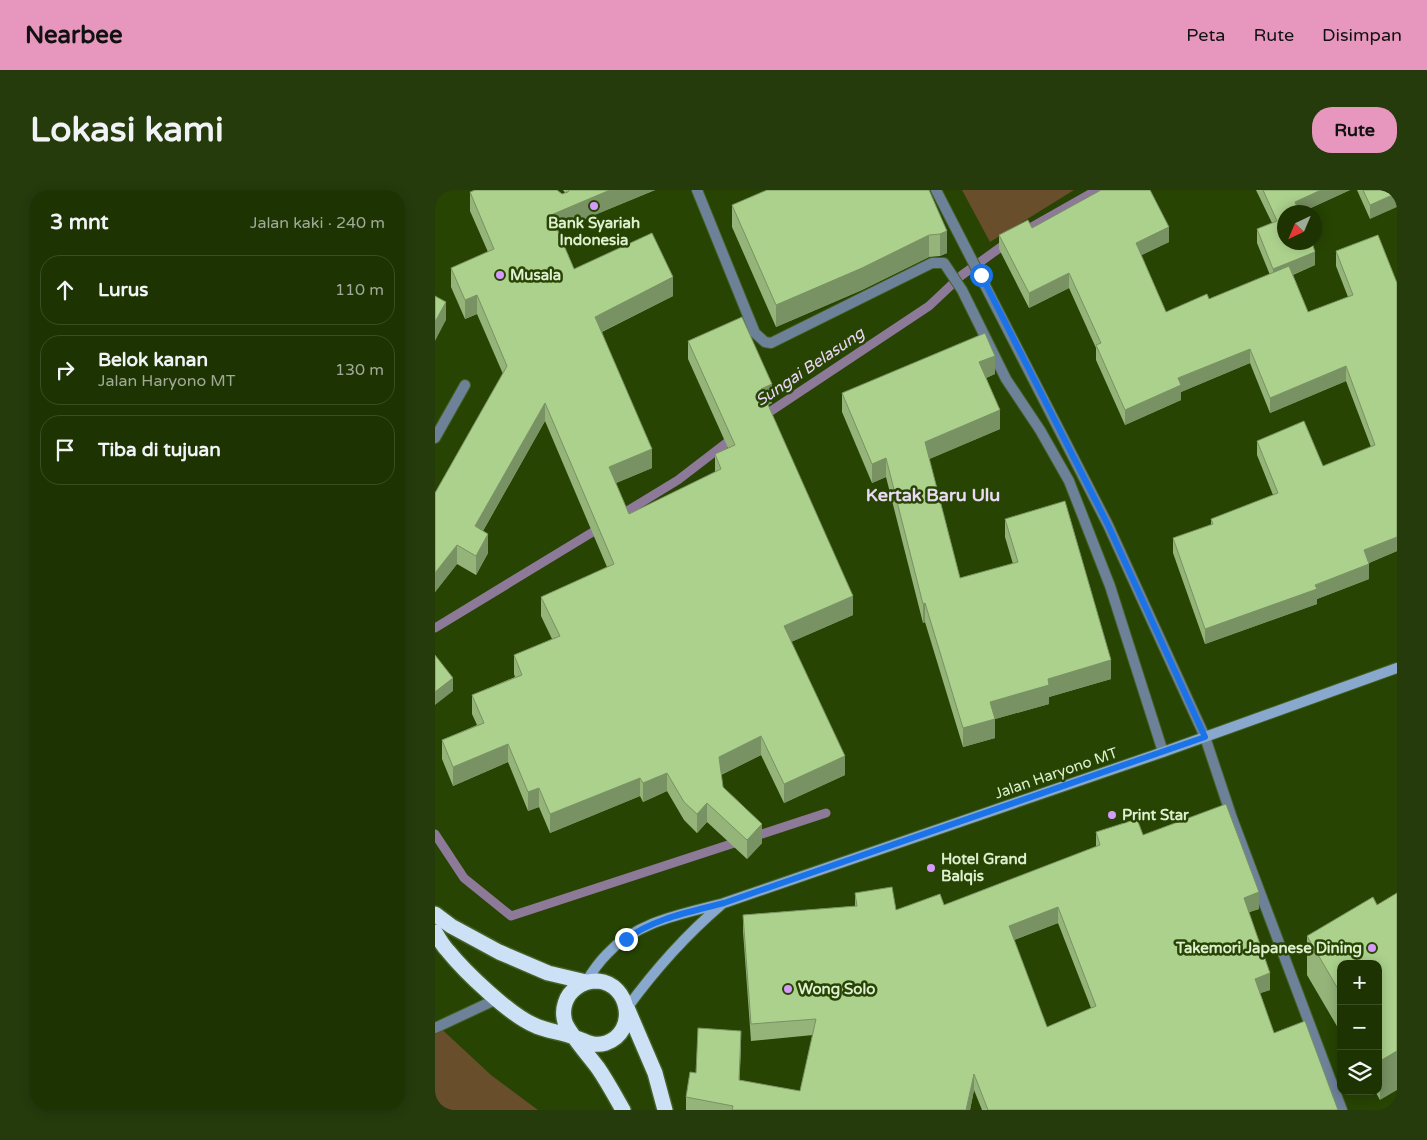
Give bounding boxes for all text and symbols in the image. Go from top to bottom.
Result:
text: Nearbee [25,21,123,50]
text: Peta [1186,24,1225,46]
text: Rute [1253,24,1294,46]
text: Disimpan [1322,24,1402,46]
button: Rute [1312,107,1397,153]
text: Lokasi kami [30,109,224,151]
marker: Bank Syariah Indonesia [588,200,600,212]
north arrow [1277,205,1322,250]
text: 3 mnt [50,210,109,235]
text: Jalan kaki · 240 m [250,213,385,233]
place label: Bank Syariah Indonesia [548,214,640,249]
route start [970,264,993,287]
place label: Musala [510,266,561,284]
marker: Musala [494,269,506,281]
icon: ahead [51,276,79,304]
text: Lurus [98,279,148,301]
text: 110 m [335,280,384,300]
water label: Sungai Belasung [752,323,869,411]
text: Belok kanan [98,349,208,371]
icon: right [51,356,79,384]
text: 130 m [335,360,384,380]
text: Jalan Haryono MT [98,371,236,391]
icon: arrive [51,436,79,464]
text: Tiba di tujuan [98,439,221,461]
district label: Kertak Baru Ulu [866,484,1000,506]
street label: Jalan Haryono MT [992,743,1120,803]
place label: Print Star [1122,806,1189,824]
marker: Print Star [1106,809,1118,821]
place label: Hotel Grand Balqis [941,850,1027,886]
marker: Hotel Grand Balqis [925,862,937,874]
route end [615,928,638,951]
place label: Takemori Japanese Dining [1175,939,1362,958]
marker: Takemori Japanese Dining [1366,942,1378,954]
map controls [1337,960,1382,1095]
button: + [1337,960,1382,1005]
place label: Wong Solo [798,980,875,999]
marker: Wong Solo [782,983,794,995]
button: − [1337,1005,1382,1050]
button: layers [1337,1050,1382,1095]

